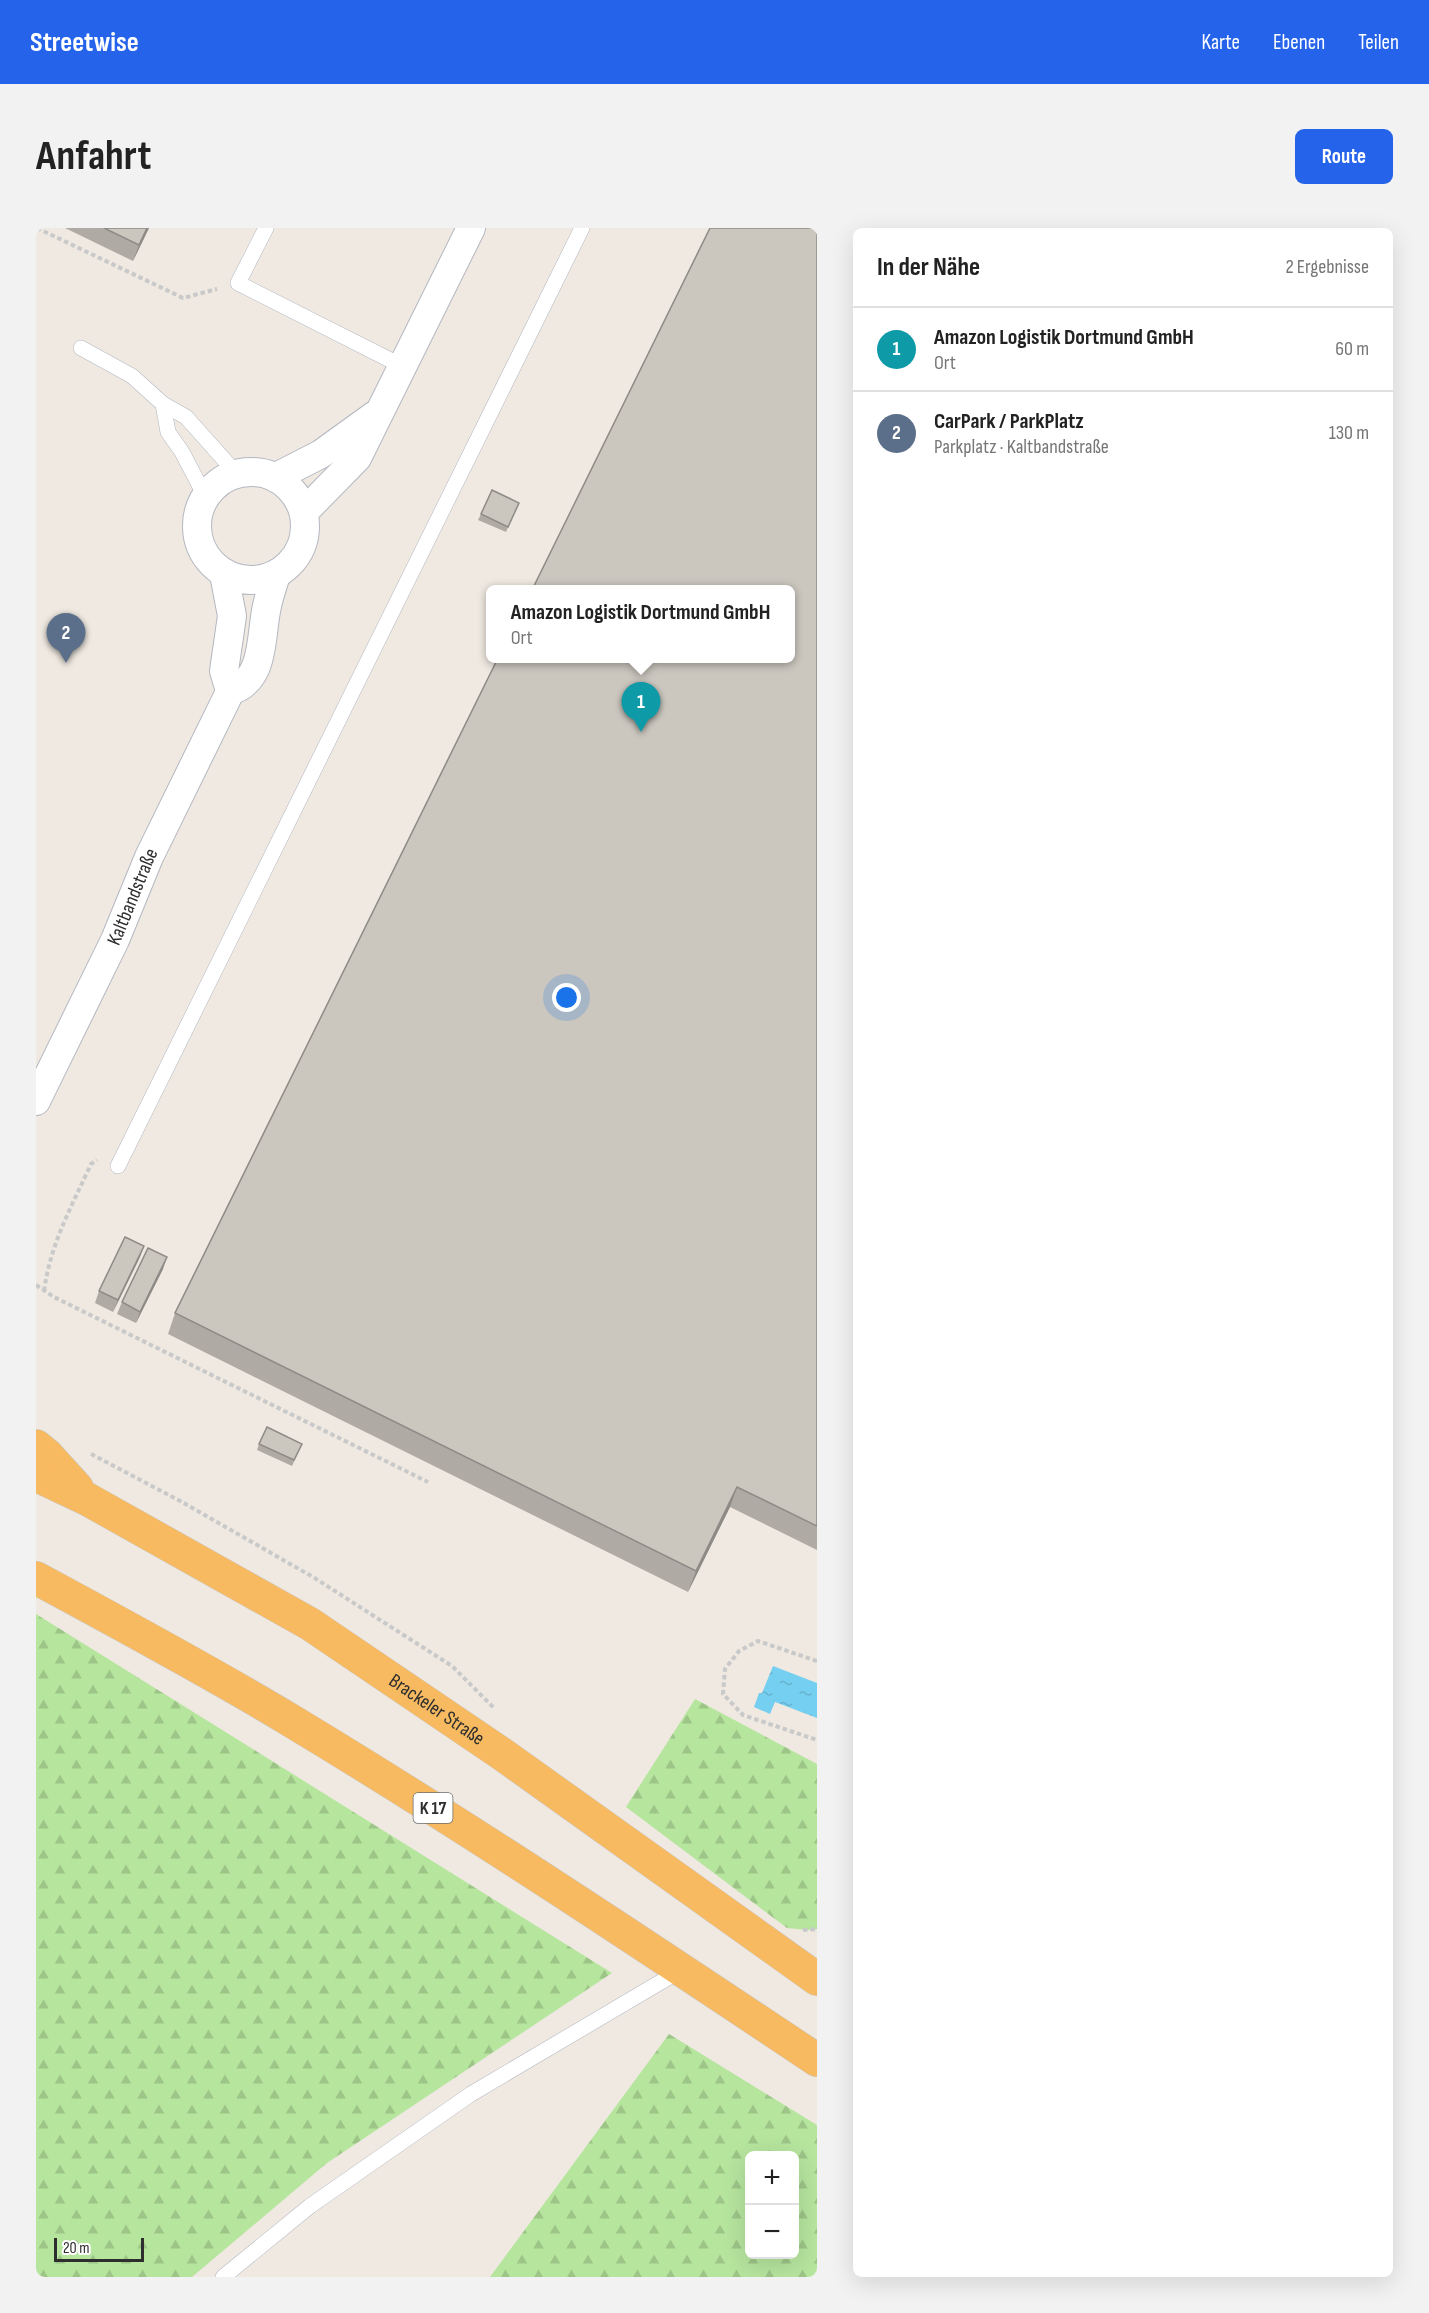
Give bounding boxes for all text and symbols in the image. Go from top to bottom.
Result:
text: Streetwise [30,26,139,59]
text: Karte [1202,30,1240,55]
text: Ebenen [1273,30,1325,55]
text: Teilen [1358,30,1399,55]
button: Route [1295,129,1393,184]
text: Anfahrt [36,131,151,182]
text: In der Nähe [877,252,980,283]
text: 2 Ergebnisse [1285,255,1369,279]
text: Amazon Logistik Dortmund GmbH [934,324,1194,351]
text: 1 [893,337,900,361]
text: 60 m [1335,337,1369,361]
text: Ort [934,351,956,375]
text: CarPark / ParkPlatz [934,408,1084,435]
text: 2 [892,421,901,445]
text: 130 m [1329,421,1369,445]
text: Parkplatz · Kaltbandstraße [934,435,1109,459]
popup [486,585,795,663]
text: Amazon Logistik Dortmund GmbH [511,599,770,626]
pin: 2 [46,614,86,663]
text: Ort [511,626,533,650]
pin: 1 [622,682,660,732]
street label: Kaltbandstraße [102,844,163,949]
your location [552,983,581,1012]
street label: Brackeler Straße [384,1669,489,1751]
road number: K 17 [414,1793,452,1823]
map controls [745,2151,799,2259]
button: + [745,2151,799,2205]
button: − [745,2205,799,2259]
scale bar [54,2235,144,2262]
text: 20 m [63,2239,90,2258]

